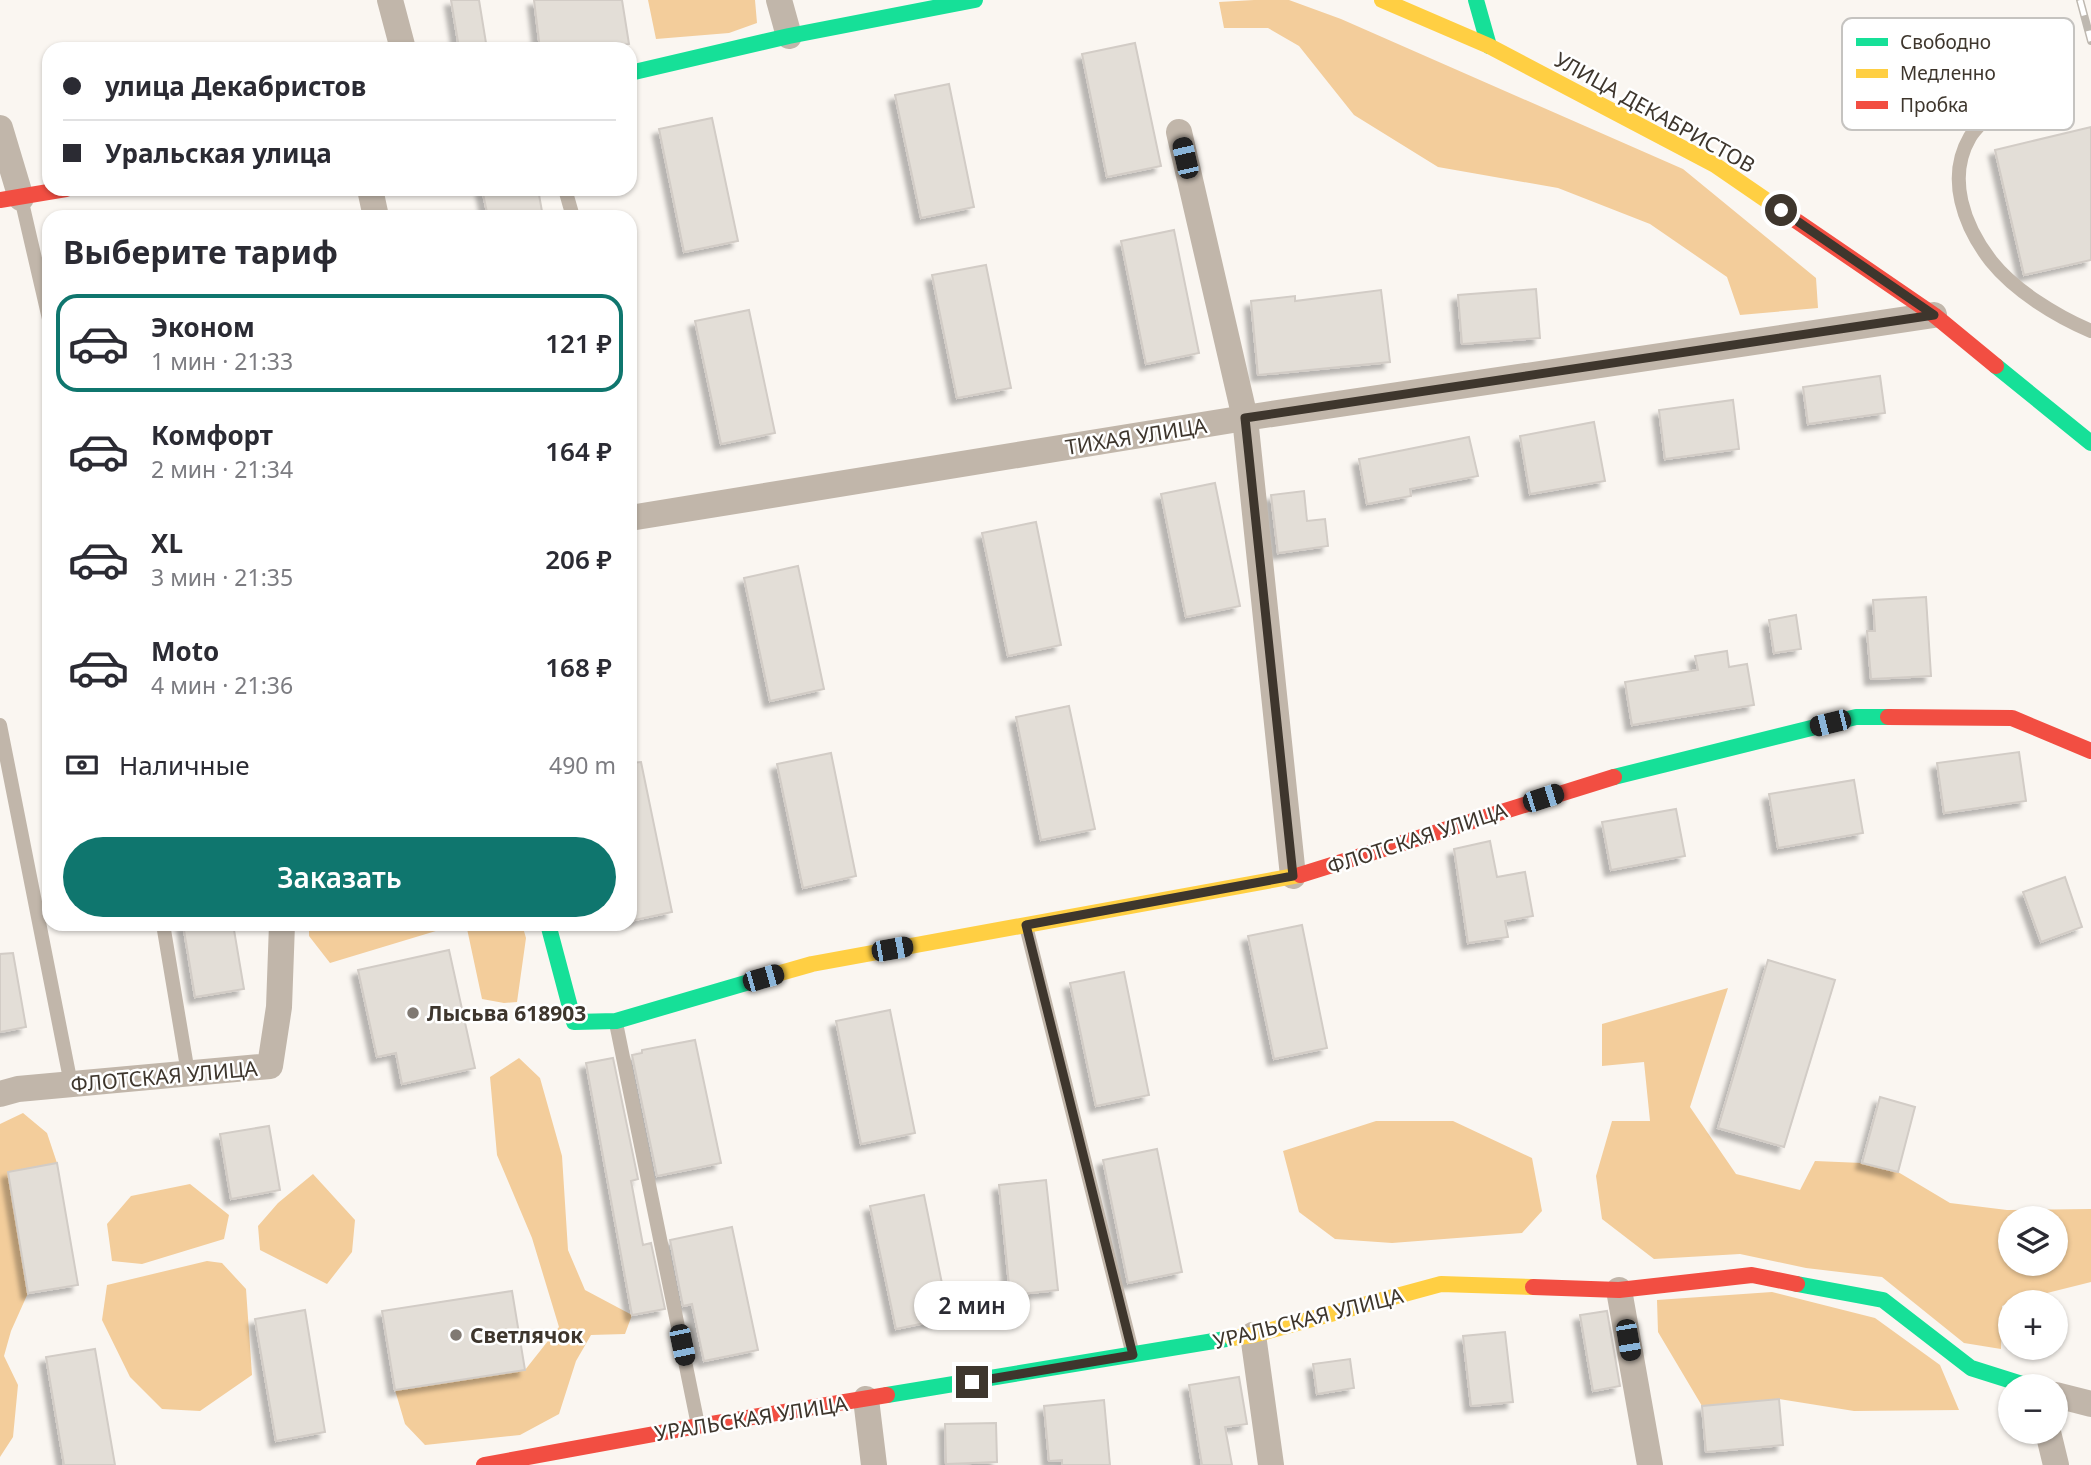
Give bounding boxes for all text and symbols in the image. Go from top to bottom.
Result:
legend [1842,18,2074,130]
text: Свободно [1900,29,1991,55]
street label: УЛИЦА ДЕКАБРИСТОВ [1550,45,1760,179]
text: Медленно [1900,60,1996,86]
text: улица Декабристов [105,68,366,104]
text: Пробка [1900,92,1968,118]
text: Уральская улица [105,135,332,171]
car [1171,135,1200,181]
route start [1765,194,1797,226]
text: Выберите тариф [63,230,338,273]
text: Эконом [151,309,255,345]
icon: car [67,312,130,375]
text: 121 ₽ [545,325,612,361]
text: 1 мин · 21:33 [151,345,293,377]
street label: ТИХАЯ УЛИЦА [1063,411,1209,461]
text: Комфорт [151,417,273,453]
icon: car [67,420,130,483]
text: 164 ₽ [545,433,612,469]
text: 2 мин · 21:34 [151,453,293,485]
text: XL [151,525,183,561]
icon: car [67,528,130,591]
text: 206 ₽ [545,541,612,577]
text: 3 мин · 21:35 [151,561,293,593]
text: Moto [151,633,219,669]
icon: car [67,636,130,699]
text: 168 ₽ [545,649,612,685]
text: 4 мин · 21:36 [151,669,293,701]
car [1808,708,1853,738]
icon: cash [63,746,101,784]
text: Наличные [119,747,250,783]
text: 490 m [549,749,616,781]
car [1520,782,1567,814]
street label: ФЛОТСКАЯ УЛИЦА [1324,796,1511,880]
button: Заказать [63,837,616,917]
car [870,935,915,963]
car [740,962,787,994]
place label: Лысьва 618903 [427,999,586,1027]
marker: Лысьва 618903 [405,1005,421,1021]
street label: ФЛОТСКАЯ УЛИЦА [69,1054,259,1098]
map controls [1998,1206,2068,1444]
button: layers [1998,1206,2068,1276]
callout: 2 мин [914,1280,1030,1330]
street label: УРАЛЬСКАЯ УЛИЦА [1210,1281,1406,1355]
text: 2 мин [938,1289,1006,1321]
button: + [1998,1290,2068,1360]
car [1615,1317,1642,1363]
place label: Светлячок [470,1321,583,1349]
car [668,1322,697,1368]
marker: Светлячок [448,1327,464,1343]
route end [956,1366,988,1398]
button: − [1998,1374,2068,1444]
street label: УРАЛЬСКАЯ УЛИЦА [653,1389,850,1447]

